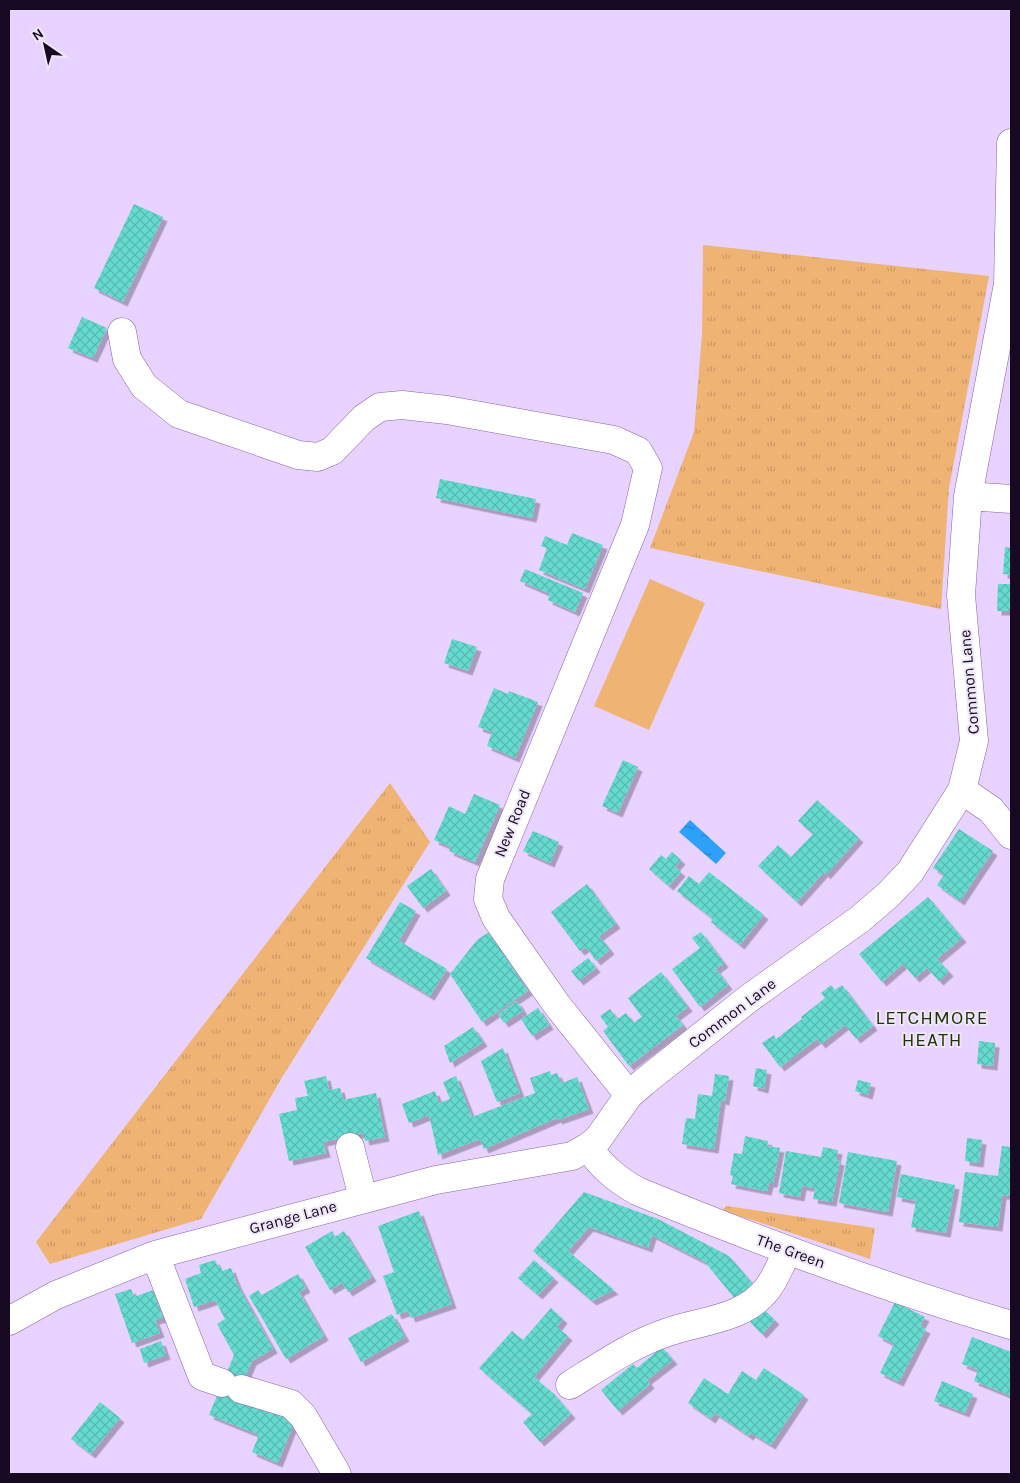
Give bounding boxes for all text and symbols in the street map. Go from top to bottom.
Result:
north arrow [20,20,70,70]
text: N [29,25,47,44]
street label: Common Lane [955,629,983,735]
street label: New Road [490,786,534,860]
street label: Common Lane [684,974,780,1052]
district label: LETCHMORE HEATH [875,1007,989,1051]
street label: Grange Lane [247,1196,339,1238]
street label: The Green [754,1230,828,1272]

